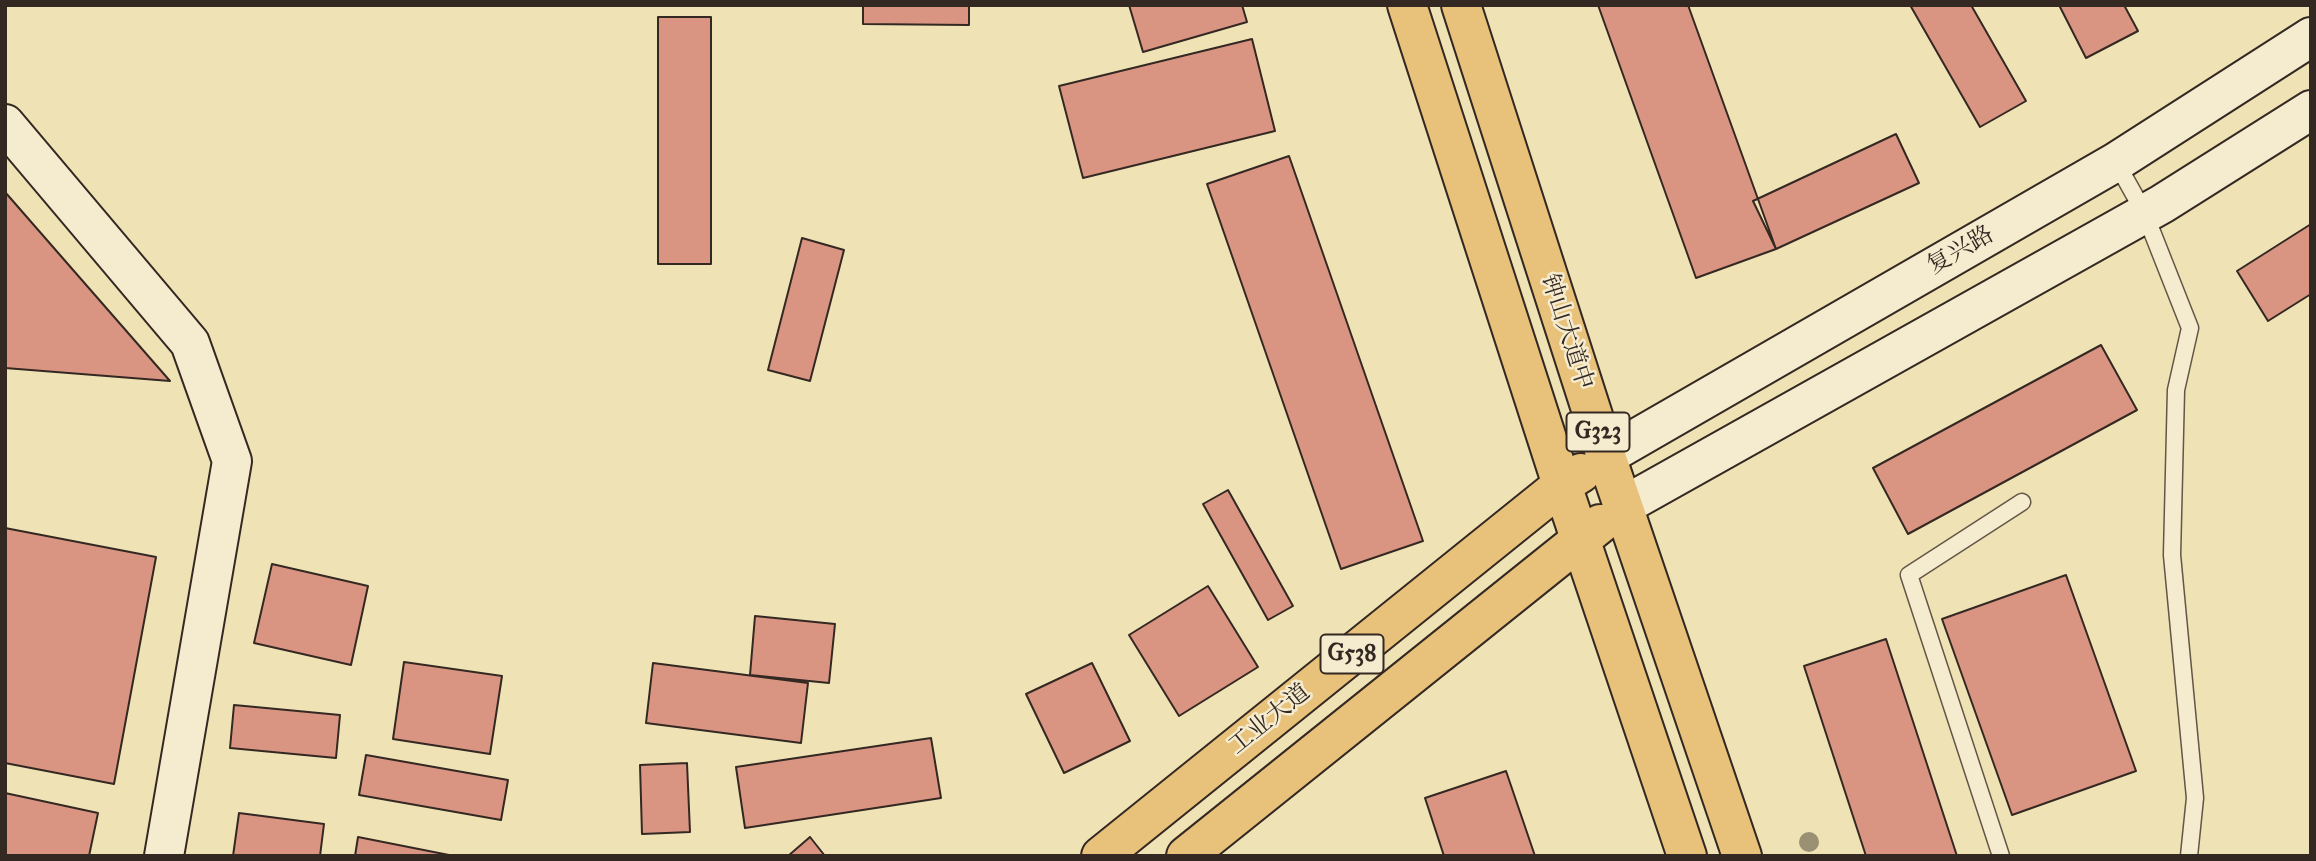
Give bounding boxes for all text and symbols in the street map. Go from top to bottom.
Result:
street label: 复兴路 [1923,221,1999,281]
street label: 钟山大道中 [1534,270,1598,394]
road number: G323 [1566,412,1630,452]
road number: G538 [1320,634,1384,674]
street label: 工业大道 [1224,679,1316,761]

